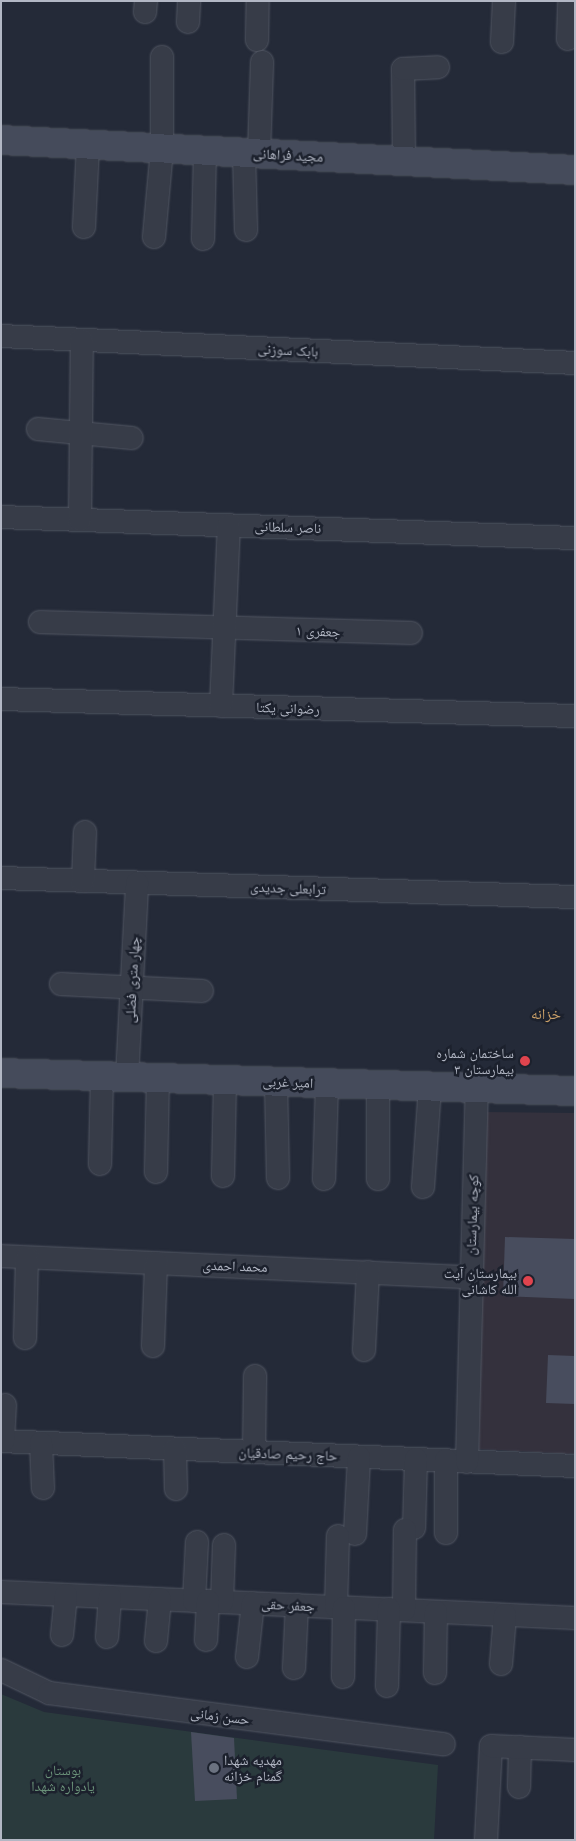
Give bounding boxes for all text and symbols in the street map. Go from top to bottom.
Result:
street label: مجید فراهانی [252,145,324,165]
street label: بابک سوزنی [257,340,319,360]
street label: ناصر سلطانی [255,517,321,537]
street label: جعفری ۱ [295,622,341,640]
street label: رضوانی یکتا [256,698,320,718]
street label: ترابعلی جدیدی [250,878,326,898]
street label: چهار متری فضلی [121,936,143,1024]
district label: خزانه [531,1005,561,1023]
place label: ساختمان شماره ۳ بیمارستان [436,1045,514,1078]
marker: ساختمان شماره ۳ بیمارستان [518,1054,532,1068]
street label: امیر غربی [262,1073,314,1091]
street label: کوچه بیمارستان [462,1174,482,1256]
street label: محمد احمدی [202,1256,268,1276]
place label: بیمارستان آیت الله کاشانی [444,1265,517,1298]
marker: بیمارستان آیت الله کاشانی [521,1274,535,1288]
street label: حاج رحیم صادقیان [238,1444,338,1464]
street label: جعفر حقی [261,1595,315,1615]
street label: حسن زمانی [190,1704,250,1728]
place label: مهدیه شهدا گمنام خزانه [224,1752,282,1784]
park label: بوستان یادواره شهدا [31,1762,95,1794]
marker: مهدیه شهدا گمنام خزانه [208,1762,220,1774]

